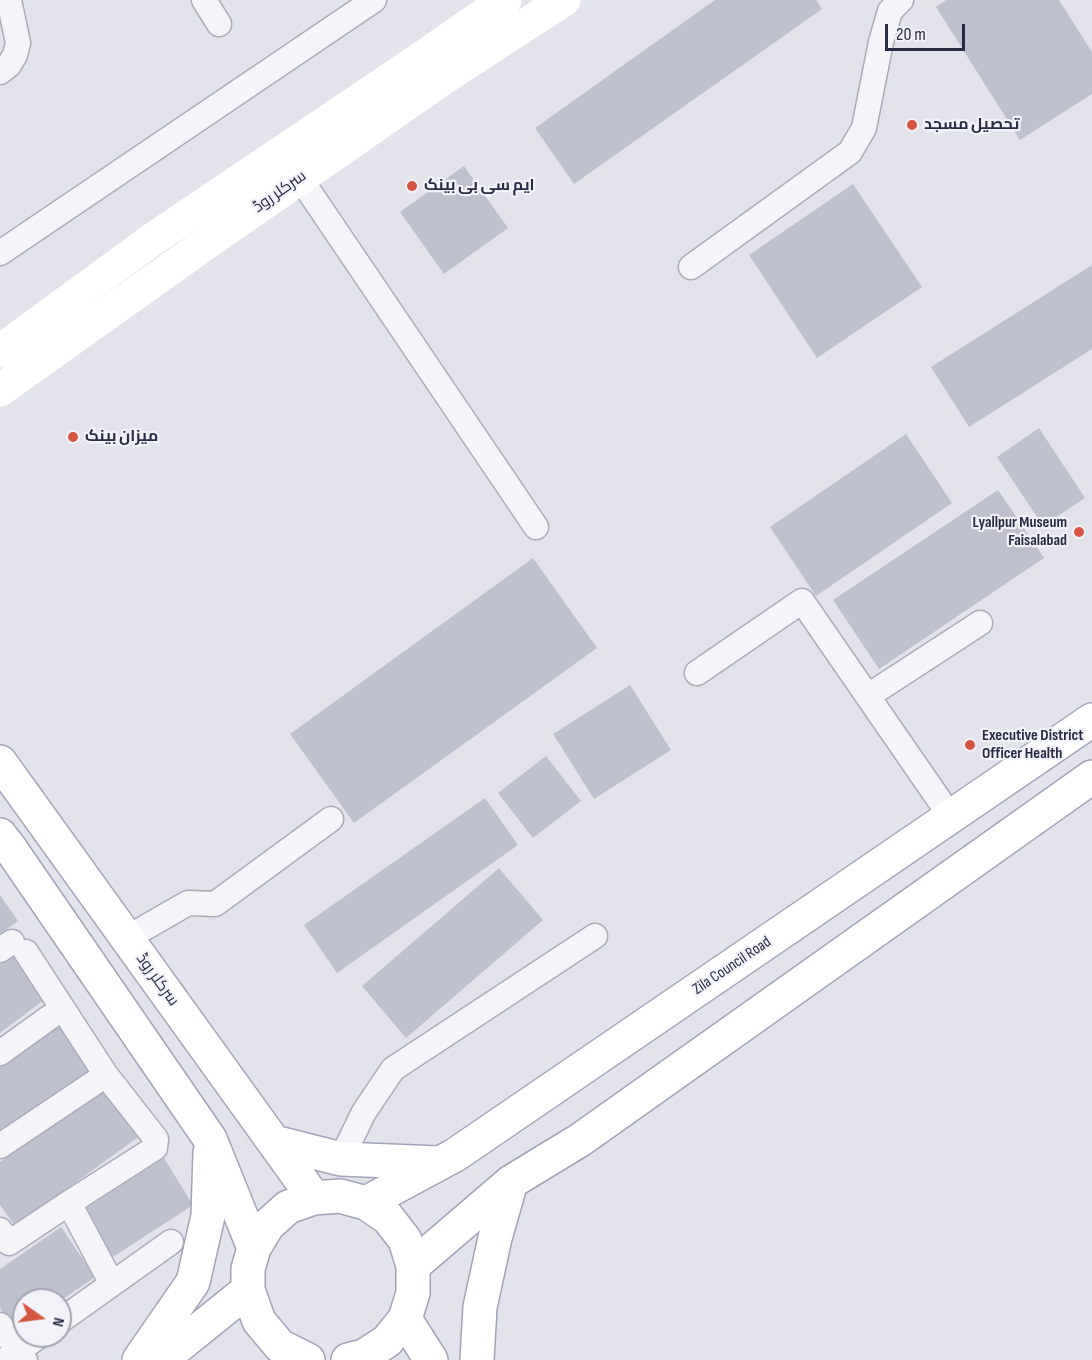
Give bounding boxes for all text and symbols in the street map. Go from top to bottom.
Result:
scale bar [888,12,968,50]
text: 20 m [896,24,926,45]
place label: تحصیل مسجد [924,115,1019,135]
marker: تحصیل مسجد [905,118,919,132]
street label: سرکلر روڈ [250,167,310,217]
place label: ایم سی بی بینک [424,176,535,196]
marker: ایم سی بی بینک [405,179,419,193]
place label: میزان بینک [85,427,158,447]
marker: میزان بینک [66,430,80,444]
place label: Lyallpur Museum Faisalabad [973,513,1067,551]
marker: Lyallpur Museum Faisalabad [1072,525,1086,539]
place label: Executive District Officer Health [982,726,1083,764]
marker: Executive District Officer Health [963,738,977,752]
street label: Zila Council Road [689,933,775,999]
street label: سرکلر روڈ [131,950,183,1010]
north arrow [12,1288,72,1348]
text: N [48,1316,68,1328]

